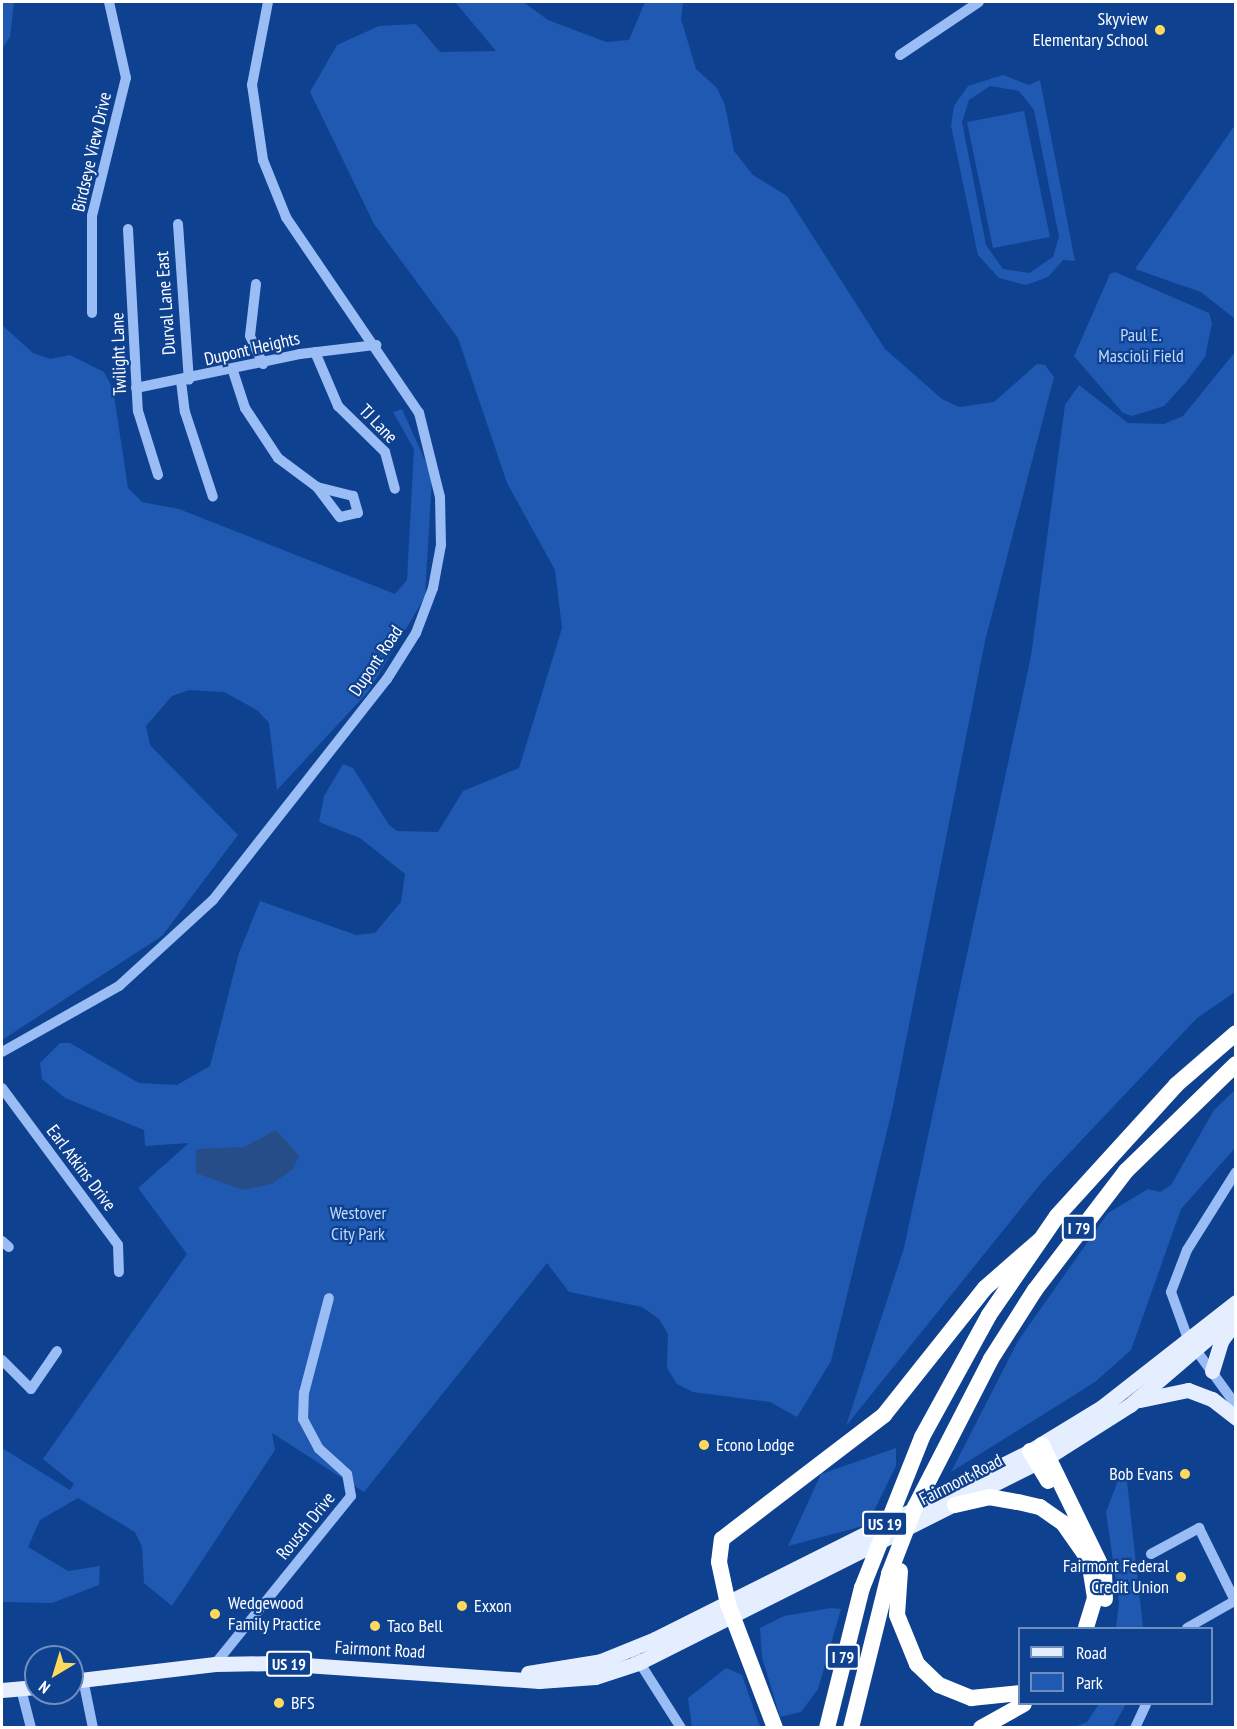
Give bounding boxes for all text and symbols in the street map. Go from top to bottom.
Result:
place label: Skyview Elementary School [1032,9,1148,52]
marker: Skyview Elementary School [1153,23,1167,37]
street label: Birdseye View Drive [68,90,116,214]
street label: Durval Lane East [152,250,180,356]
street label: Twilight Lane [107,312,131,396]
park label: Paul E. Mascioli Field [1098,325,1184,368]
street label: Dupont Heights [202,328,302,370]
street label: TJ Lane [354,400,402,448]
street label: Dupont Road [345,622,407,700]
street label: Earl Atkins Drive [42,1121,120,1215]
park label: Westover City Park [330,1203,386,1246]
road number: I 79 [1061,1215,1097,1241]
place label: Econo Lodge [716,1434,795,1456]
marker: Econo Lodge [697,1438,711,1452]
street label: Fairmont Road [916,1450,1006,1510]
place label: Bob Evans [1109,1463,1173,1485]
marker: Bob Evans [1178,1467,1192,1481]
street label: Rousch Drive [272,1488,340,1564]
road number: US 19 [861,1511,909,1537]
place label: Fairmont Federal Credit Union [1063,1556,1169,1598]
marker: Fairmont Federal Credit Union [1174,1570,1188,1584]
place label: Wedgewood Family Practice [228,1593,322,1636]
place label: Exxon [474,1595,512,1617]
marker: Exxon [455,1599,469,1613]
marker: Wedgewood Family Practice [206,1605,224,1623]
place label: Taco Bell [387,1615,443,1637]
marker: Taco Bell [368,1619,382,1633]
legend [1018,1627,1213,1705]
street label: Fairmont Road [334,1637,426,1663]
text: Road [1076,1641,1107,1664]
road number: I 79 [825,1644,861,1670]
north arrow [24,1645,84,1705]
road number: US 19 [265,1651,313,1677]
text: Park [1076,1671,1103,1694]
text: N [35,1677,54,1698]
place label: BFS [291,1692,315,1714]
marker: BFS [272,1696,286,1710]

